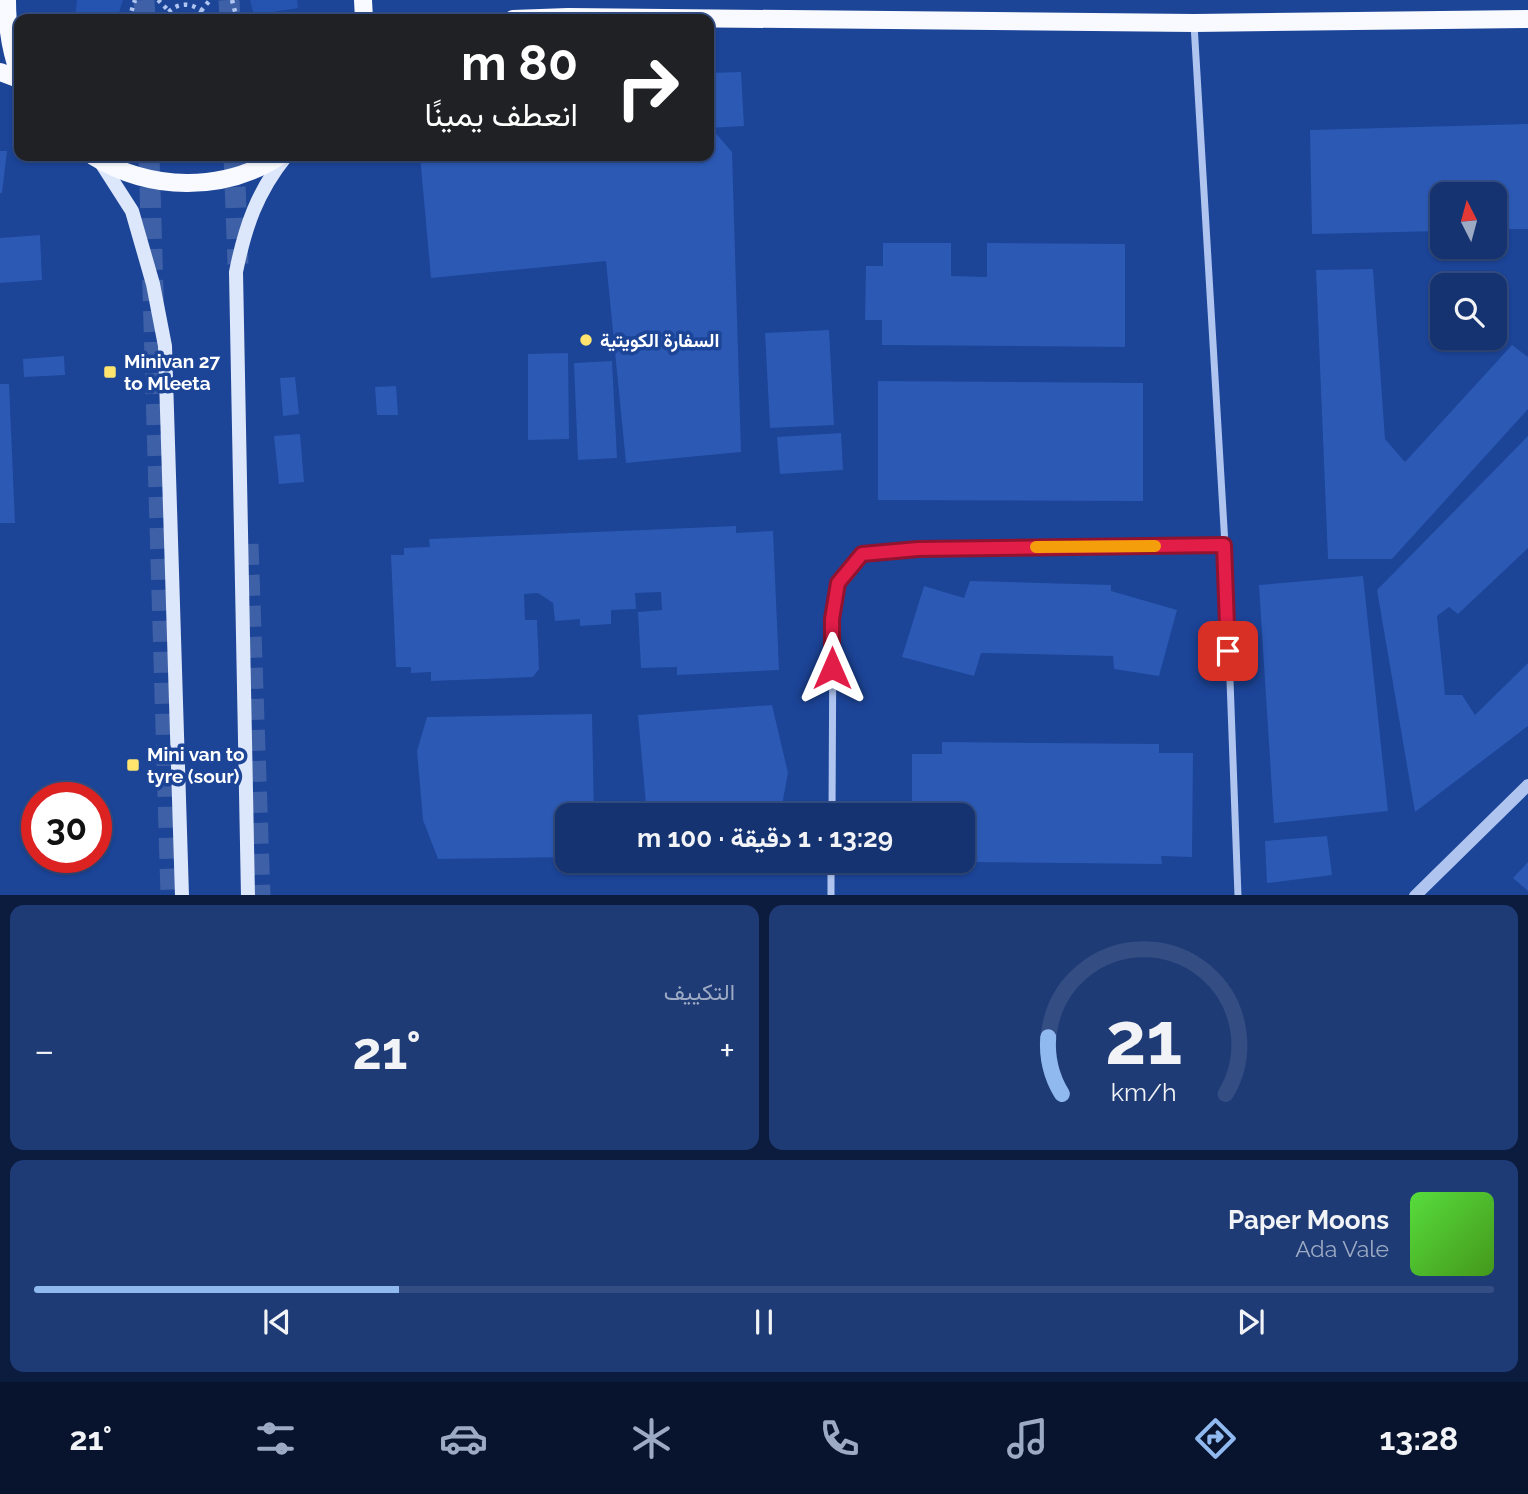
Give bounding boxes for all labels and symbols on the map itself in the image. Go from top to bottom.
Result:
north arrow [1430,182,1507,259]
place label: السفارة الكويتية [600,329,719,353]
marker: السفارة الكويتية [578,332,594,348]
place label: Minivan 27 to Mleeta [124,350,220,394]
marker: Minivan 27 to Mleeta [102,364,118,380]
pin [1198,621,1258,681]
position arrow [795,631,869,705]
place label: Mini van to tyre (sour) [147,743,244,787]
marker: Mini van to tyre (sour) [125,757,141,773]
speed limit sign: 30 [21,782,112,873]

